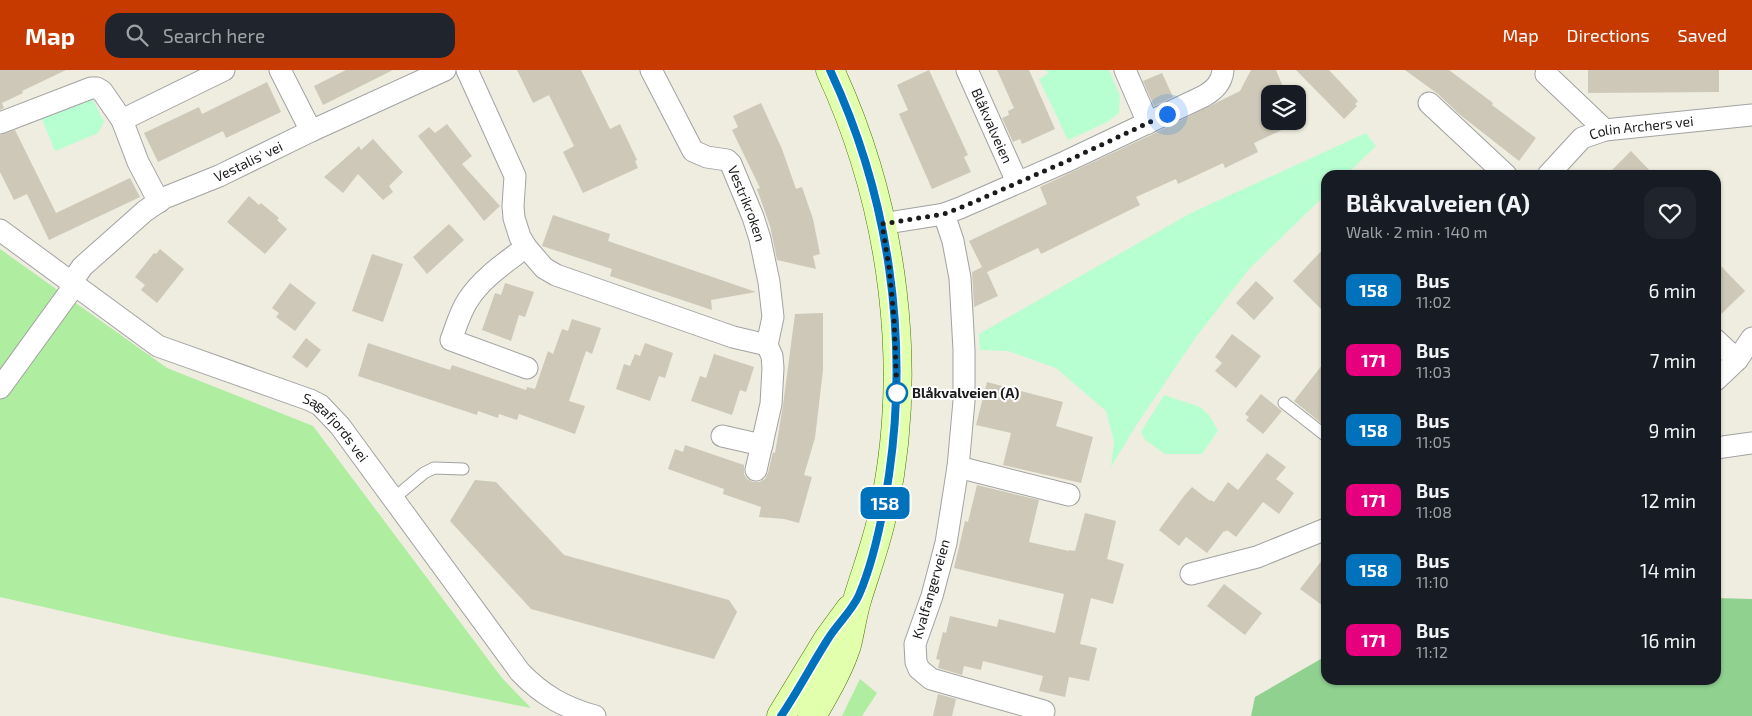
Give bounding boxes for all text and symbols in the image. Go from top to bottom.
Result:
search box [105,13,455,58]
text: Map [25,21,75,50]
icon: search [123,21,151,49]
text: Search here [163,24,265,47]
text: Map [1502,24,1539,46]
text: Directions [1567,24,1650,46]
text: Saved [1678,24,1727,46]
street label: Blåkvalveien [968,85,1017,166]
map controls [1261,85,1306,130]
button: layers [1261,85,1306,130]
your location [1155,102,1180,127]
street label: Colin Archers vei [1587,112,1694,143]
street label: Vestalis' vei [211,137,285,185]
street label: Vestrikroken [725,163,769,244]
button: heart [1644,187,1696,239]
text: Blåkvalveien (A) [1346,188,1530,217]
text: Walk · 2 min · 140 m [1346,222,1488,241]
text: Bus [1416,269,1450,292]
text: 158 [1359,279,1388,301]
text: 6 min [1648,279,1696,302]
text: 11:02 [1416,292,1451,311]
text: Bus [1416,339,1450,362]
text: 171 [1361,349,1386,371]
text: 7 min [1650,349,1696,372]
text: 11:03 [1416,362,1451,381]
marker: Blåkvalveien (A) [886,382,908,404]
place label: Blåkvalveien (A) [912,384,1019,401]
street label: Sagafjords vei [301,389,372,465]
text: Bus [1416,409,1450,432]
text: 158 [1359,419,1388,441]
text: 9 min [1648,419,1696,442]
text: 11:05 [1416,432,1451,451]
text: Bus [1416,479,1450,502]
line badge: 158 [856,487,914,519]
text: 171 [1361,489,1386,511]
text: 12 min [1641,489,1696,512]
text: 158 [871,492,899,514]
text: 11:08 [1416,502,1452,521]
street label: Kvalfangerveien [908,537,953,641]
text: Bus [1416,549,1450,572]
text: 158 [1359,559,1388,581]
text: 14 min [1640,559,1696,582]
text: 11:10 [1416,572,1449,591]
text: Bus [1416,619,1450,642]
text: 171 [1361,629,1386,651]
text: 16 min [1641,629,1696,652]
text: 11:12 [1416,642,1448,661]

